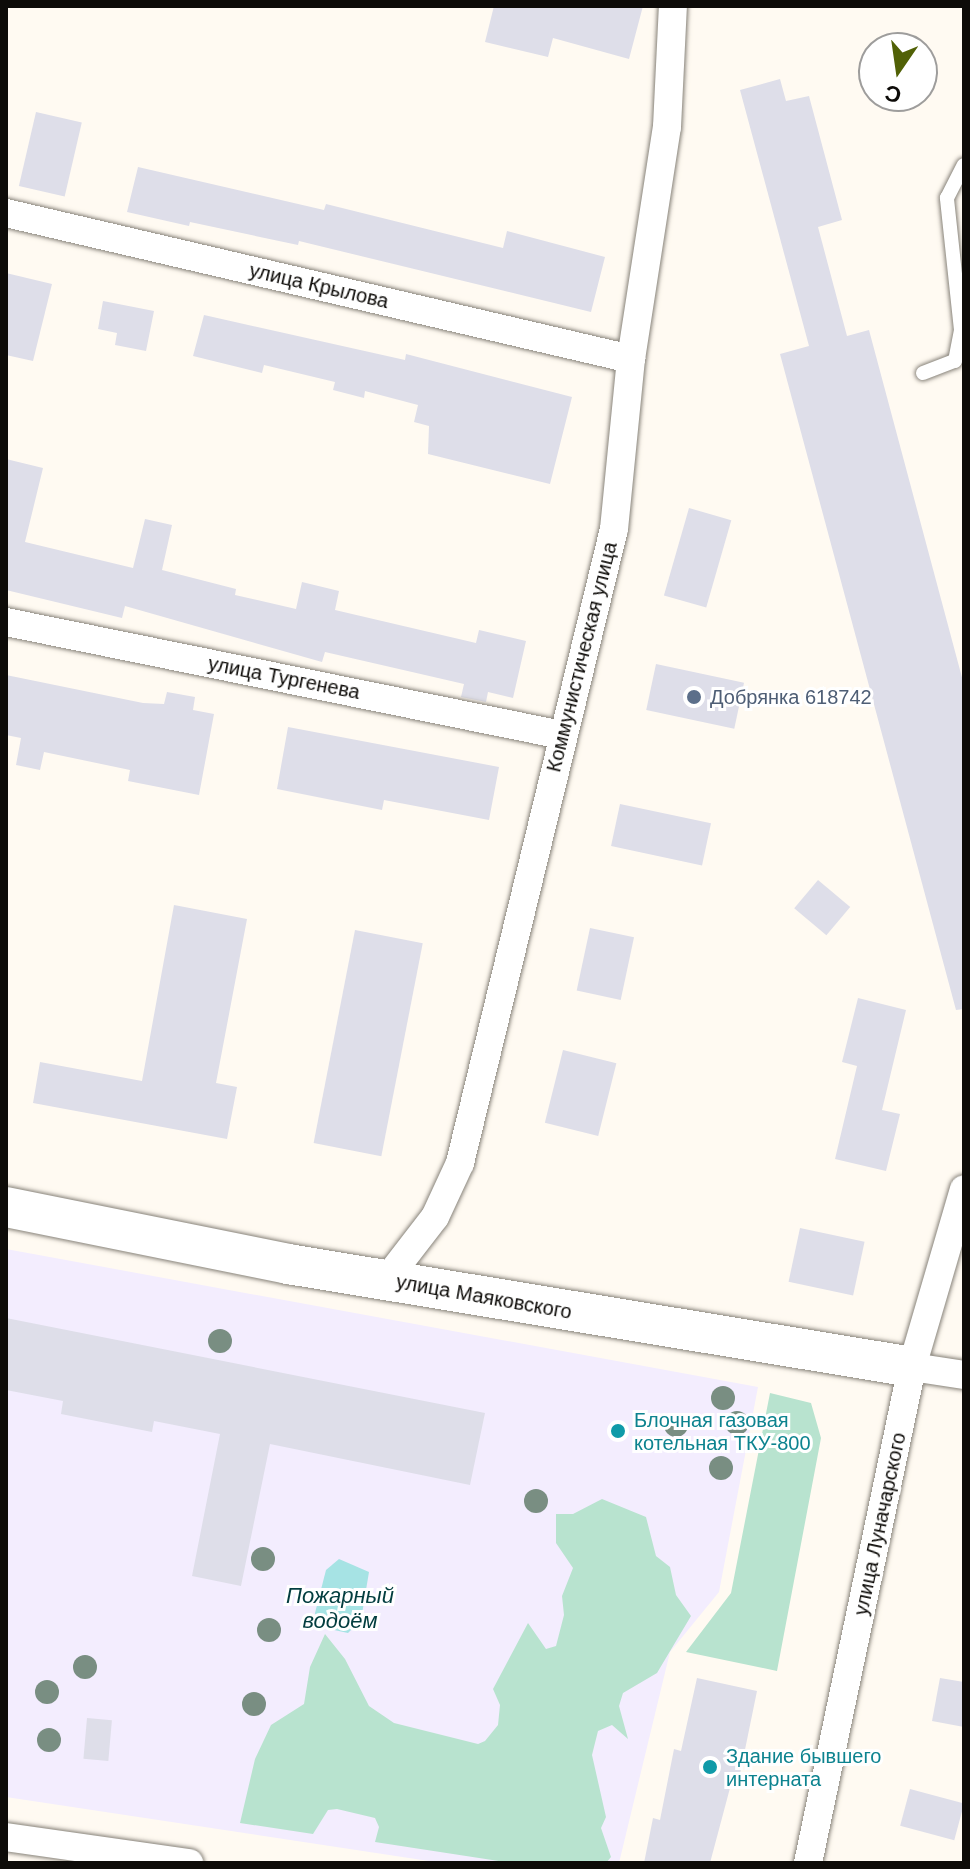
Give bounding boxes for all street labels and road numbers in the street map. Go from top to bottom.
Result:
street label: улица Крылова [247,258,391,314]
street label: Коммунистическая улица [542,539,622,775]
street label: улица Тургенева [206,652,362,704]
street label: улица Маяковского [394,1270,574,1324]
street label: улица Луначарского [849,1430,911,1618]

